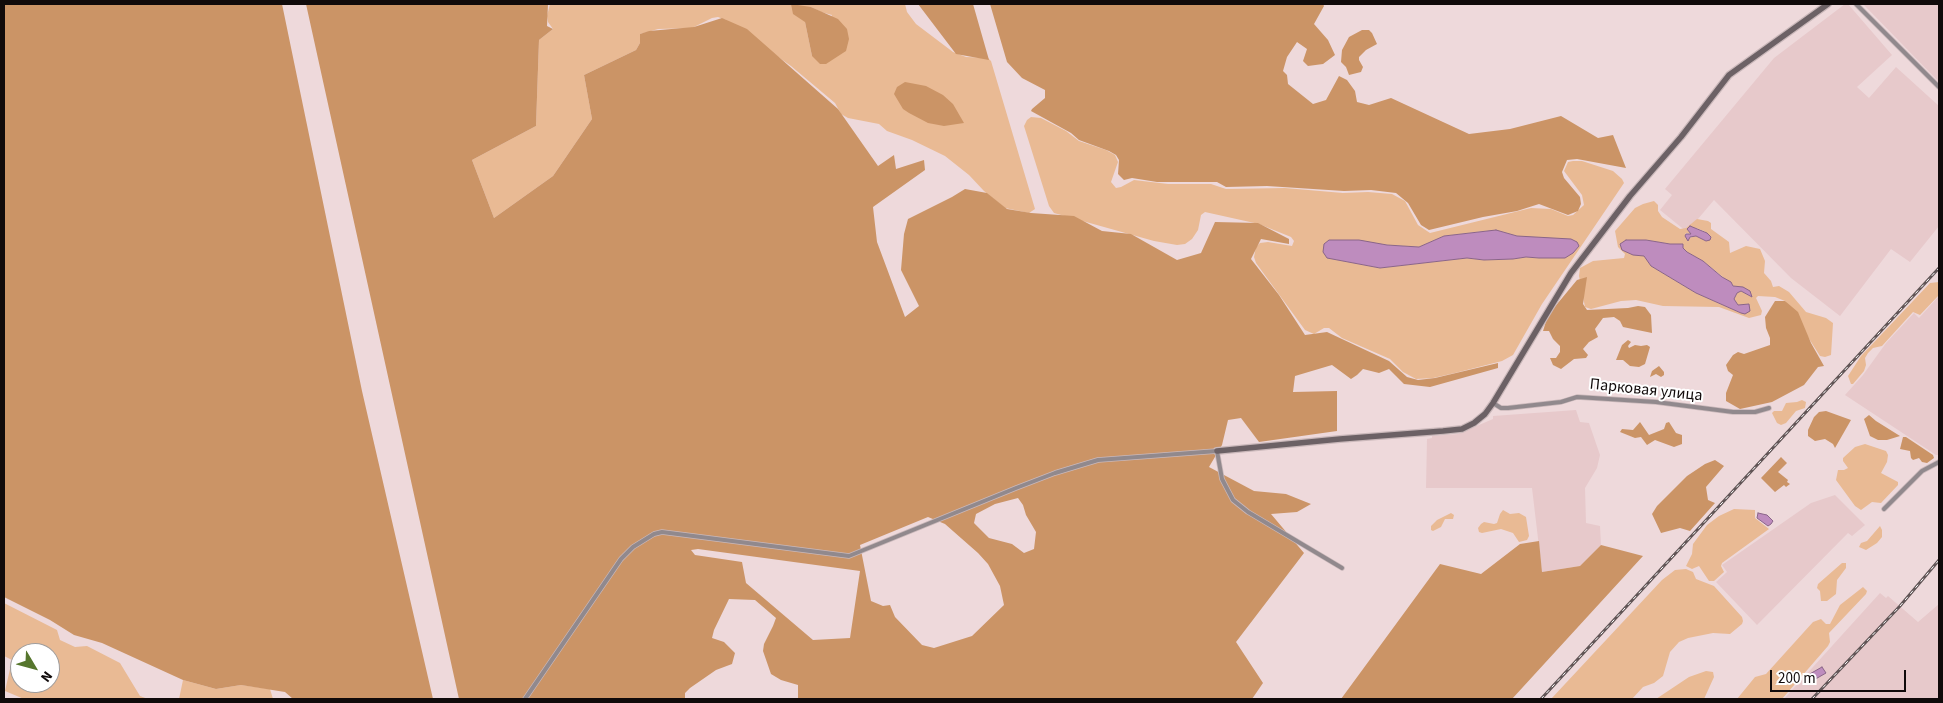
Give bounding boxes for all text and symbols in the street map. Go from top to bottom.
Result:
street label: Парковая улица [1589,376,1703,406]
north arrow [10,643,60,693]
scale bar [1773,660,1909,692]
text: N [35,667,57,686]
text: 200 m [1778,668,1816,689]

